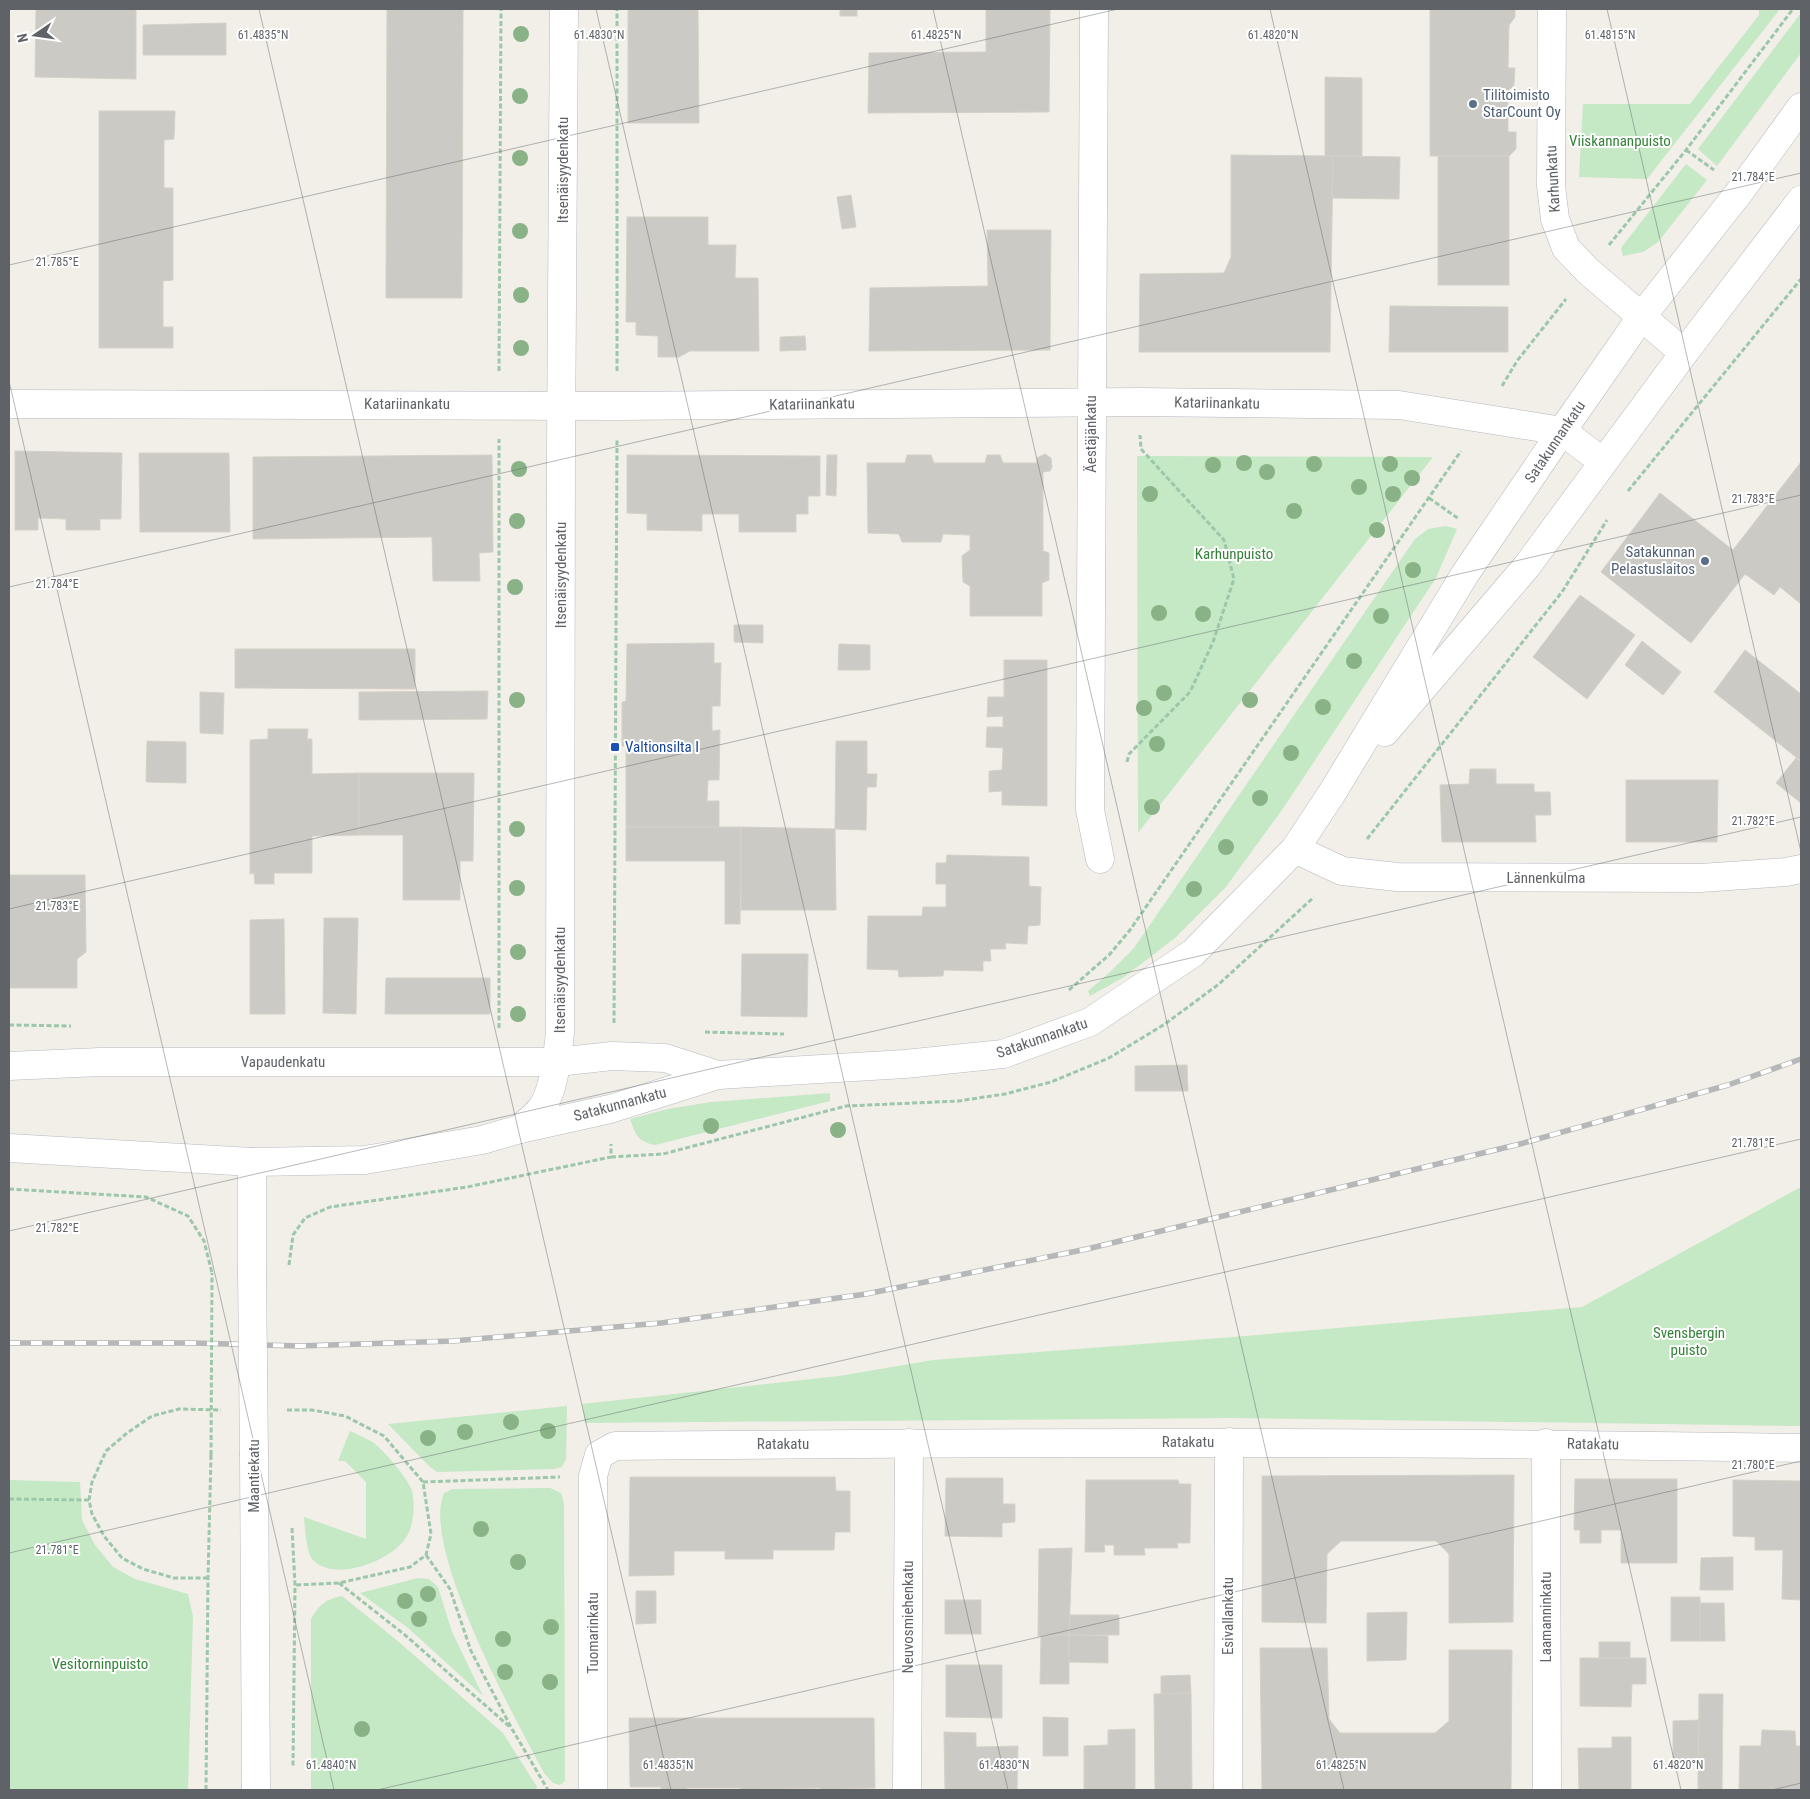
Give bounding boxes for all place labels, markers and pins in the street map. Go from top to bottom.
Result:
place label: Tilitoimisto StarCount Oy [1483,86,1561,121]
marker: Tilitoimisto StarCount Oy [1467,98,1479,110]
place label: Satakunnan Pelastuslaitos [1611,543,1695,578]
marker: Satakunnan Pelastuslaitos [1699,555,1711,567]
place label: Valtionsilta I [625,738,699,756]
marker: Valtionsilta I [609,741,621,753]

